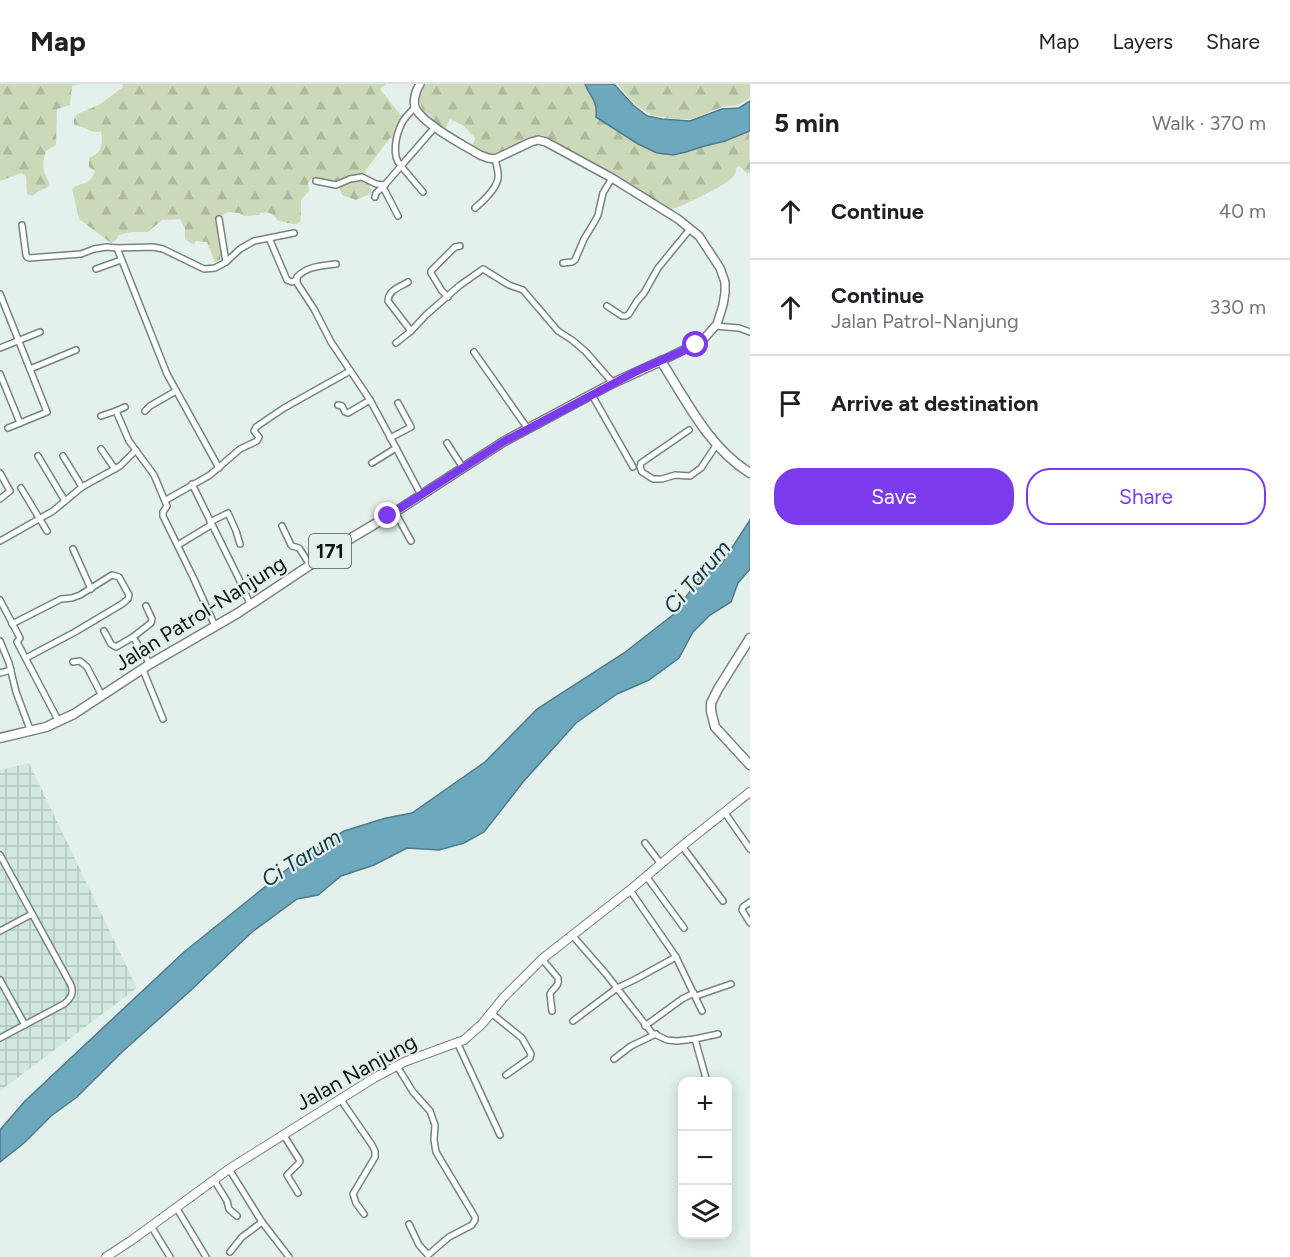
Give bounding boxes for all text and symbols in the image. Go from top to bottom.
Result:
text: Map [30,24,86,58]
text: Map [1039,29,1079,54]
text: Layers [1112,29,1173,54]
text: Share [1206,29,1260,54]
text: 5 min [774,107,840,139]
text: Walk · 370 m [1152,111,1266,135]
icon: ahead [774,195,807,228]
text: Continue [831,198,924,225]
text: 40 m [1219,199,1266,223]
text: Continue [831,282,924,309]
icon: ahead [774,291,807,324]
text: 330 m [1209,295,1266,319]
text: Jalan Patrol-Nanjung [831,309,1019,333]
route start [682,331,708,357]
icon: arrive [774,387,807,420]
text: Arrive at destination [831,390,1039,417]
button: Save [774,468,1014,525]
button: Share [1026,468,1266,525]
route end [374,502,400,528]
road number: 171 [309,534,351,568]
water label: Ci Tarum [658,534,736,619]
street label: Jalan Patrol-Nanjung [110,550,290,676]
water label: Ci Tarum [256,823,346,893]
street label: Jalan Nanjung [291,1029,421,1115]
map controls [678,1077,732,1239]
button: + [678,1077,732,1131]
button: − [678,1131,732,1185]
button: layers [678,1185,732,1239]

